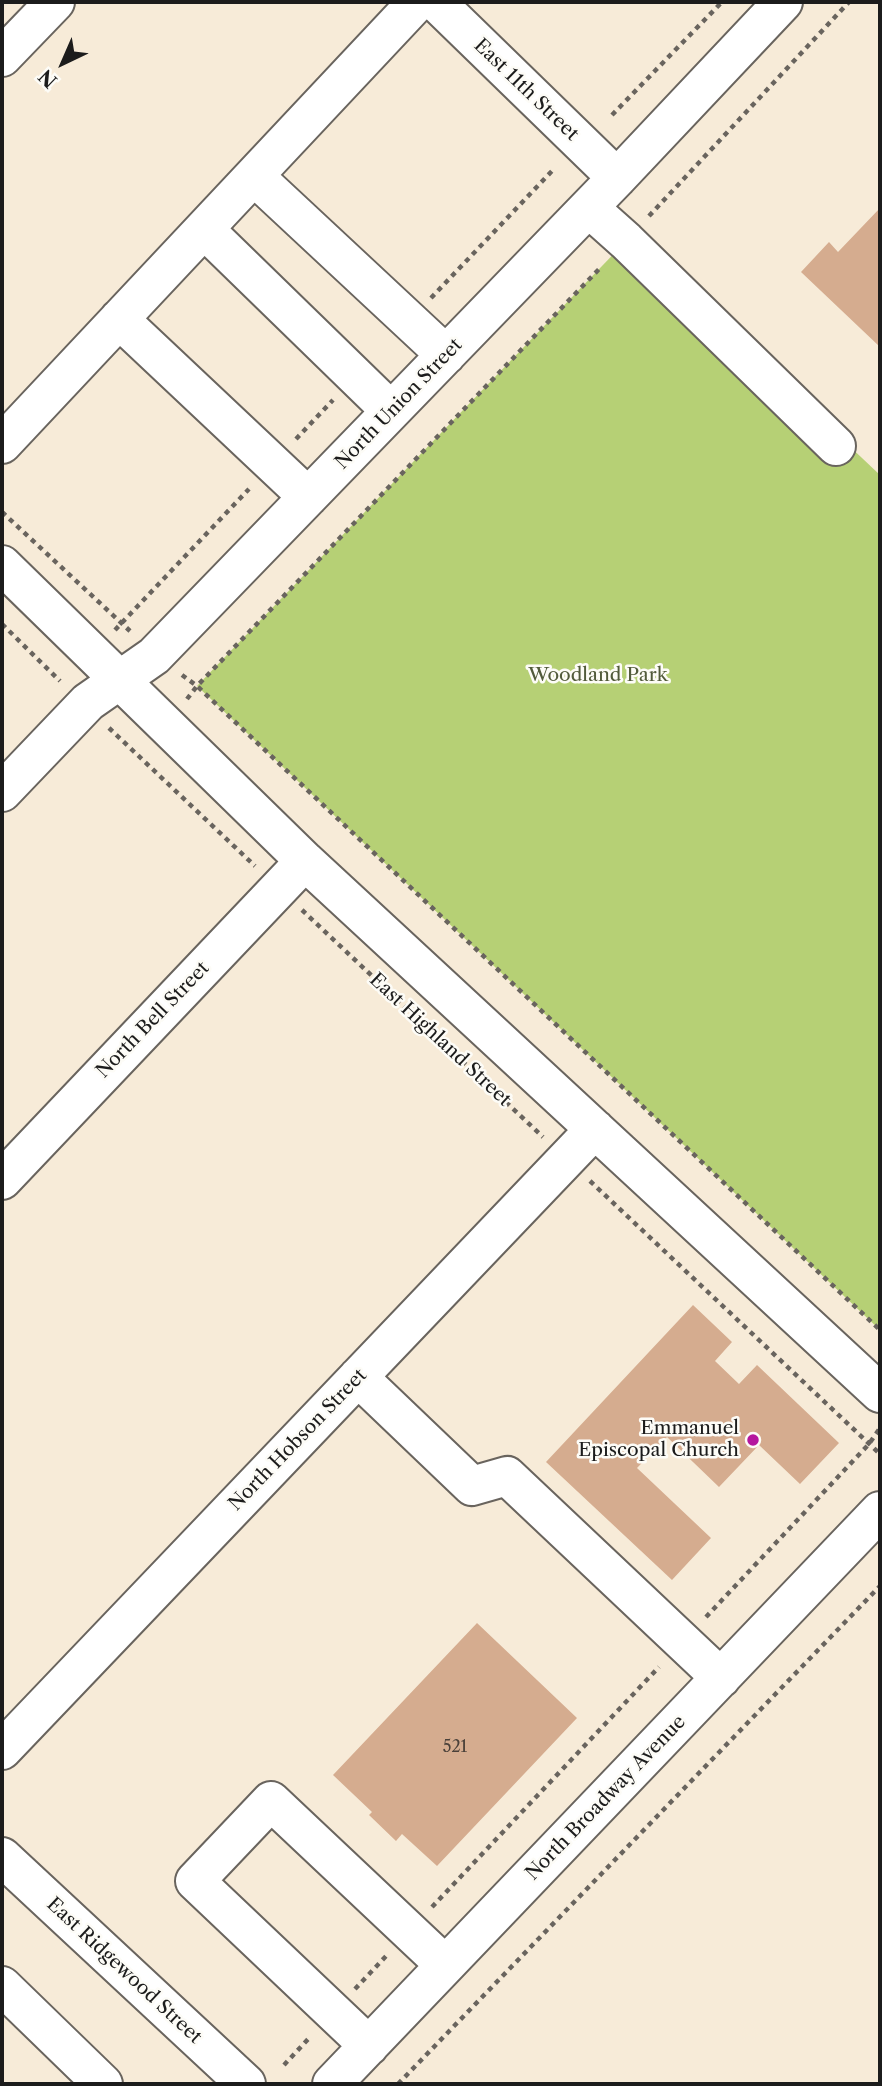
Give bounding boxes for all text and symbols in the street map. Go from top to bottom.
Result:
north arrow [28,28,98,98]
street label: East 11th Street [469,34,583,146]
text: N [34,64,62,92]
street label: North Union Street [331,334,467,474]
park label: Woodland Park [528,665,668,687]
street label: North Bell Street [92,957,214,1083]
street label: East Highland Street [365,969,515,1111]
street label: North Hobson Street [224,1364,372,1516]
place label: Emmanuel Episcopal Church [578,1418,739,1462]
marker: Emmanuel Episcopal Church [745,1432,761,1448]
street label: North Broadway Avenue [521,1711,691,1885]
house number: 521 [443,1737,467,1757]
street label: East Ridgewood Street [42,1893,206,2049]

